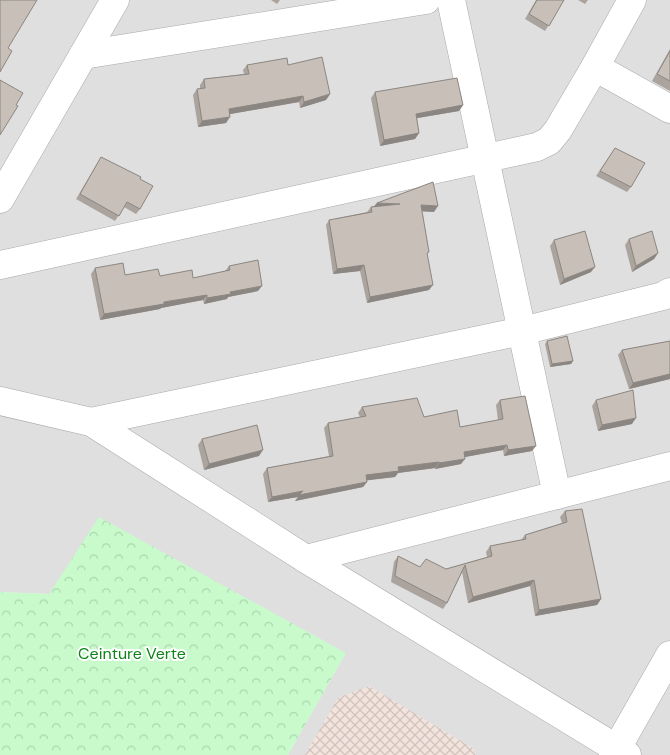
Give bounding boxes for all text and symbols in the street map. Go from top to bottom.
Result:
park label: Ceinture Verte [78,643,186,664]

